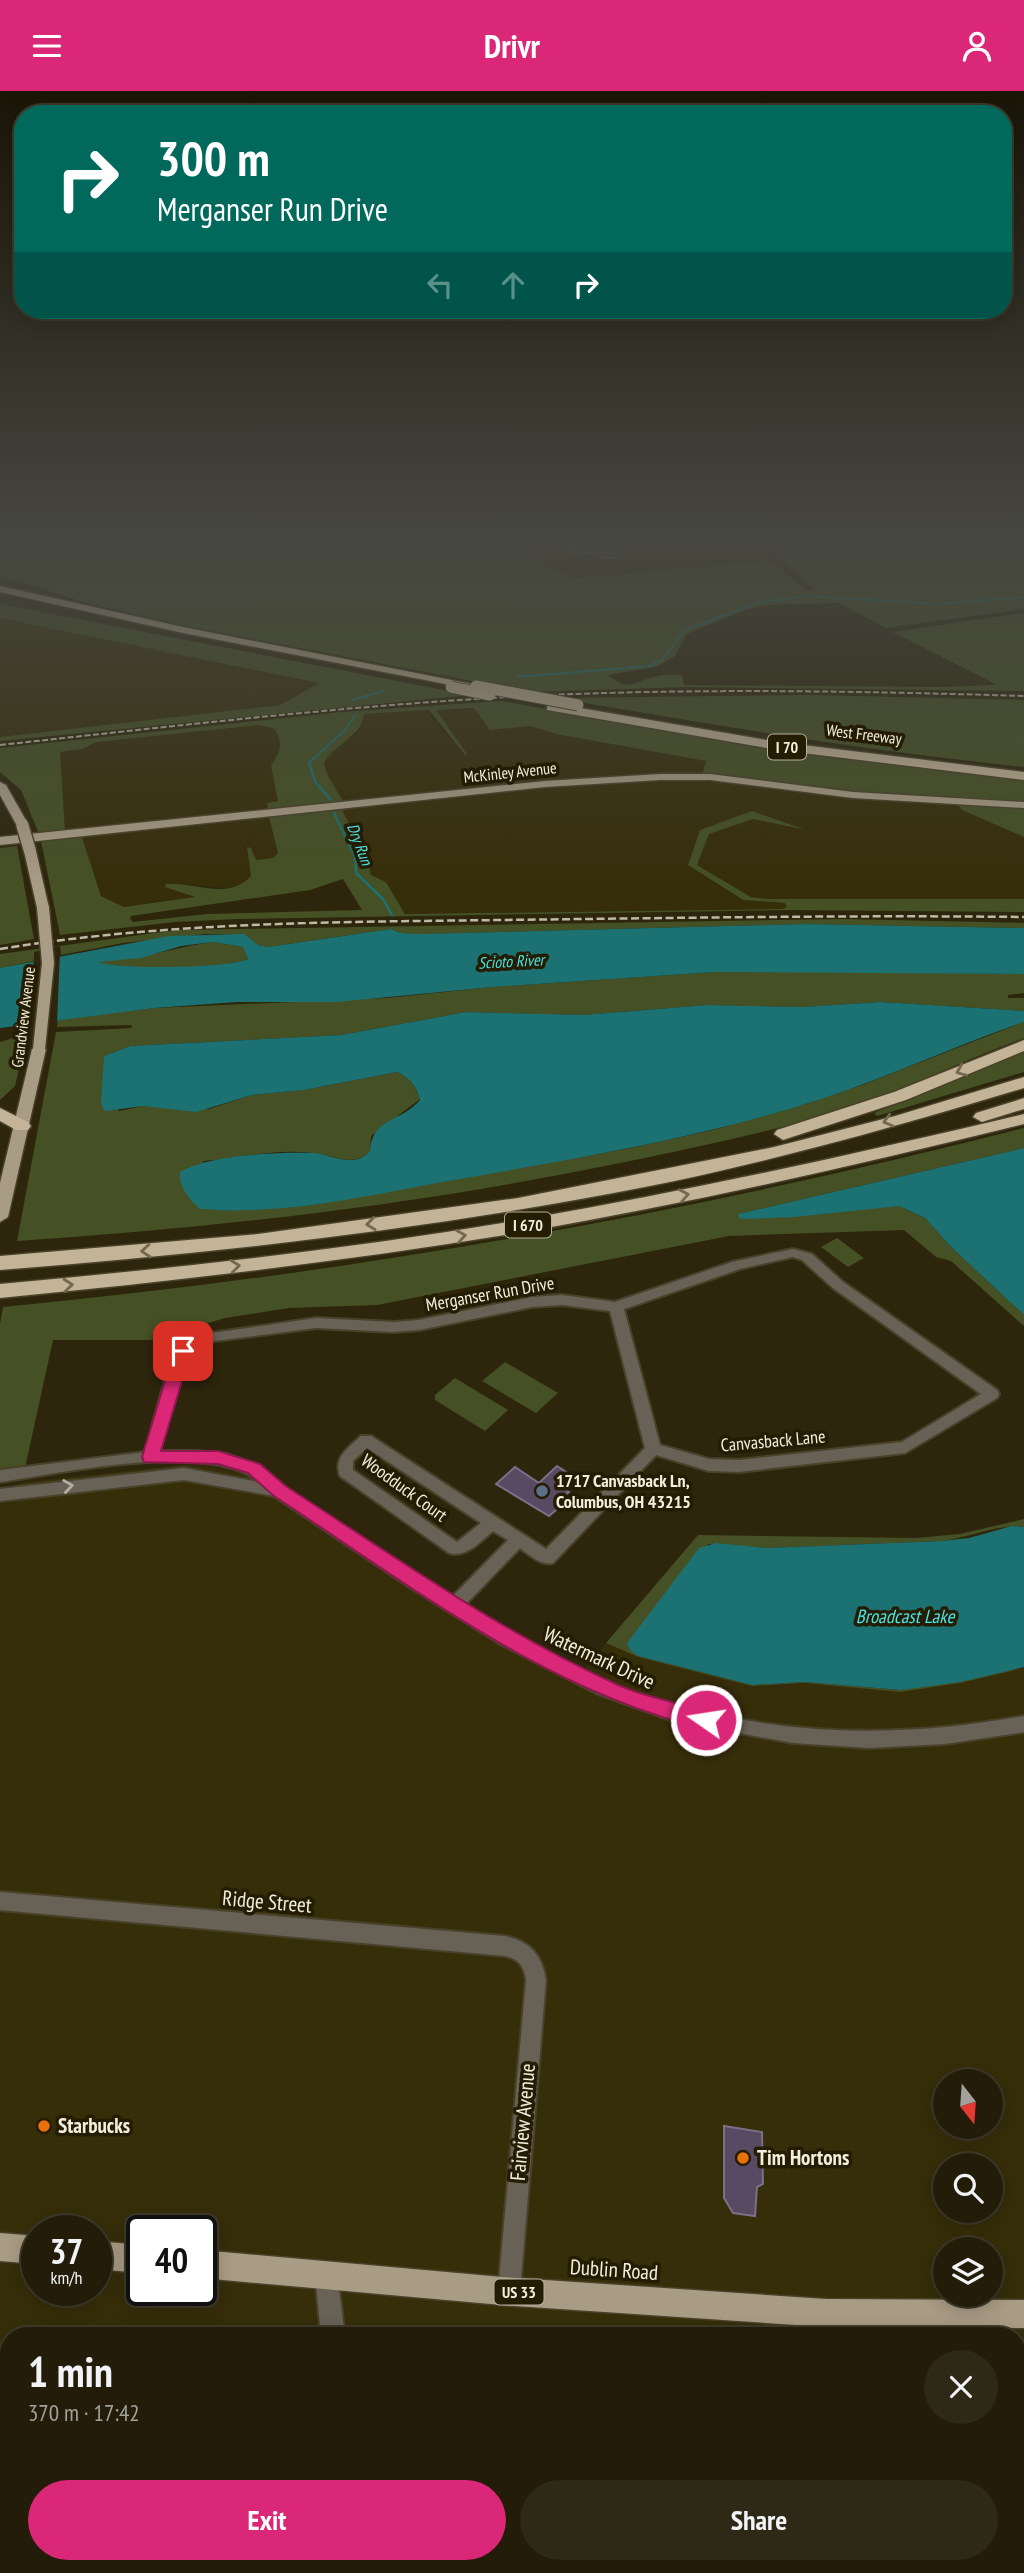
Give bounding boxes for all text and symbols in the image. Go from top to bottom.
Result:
text: Drivr [484,25,540,67]
icon: menu [28,27,66,65]
icon: person [958,27,996,65]
text: 300 m [157,126,270,190]
icon: right [42,133,133,224]
text: Merganser Run Drive [157,188,388,230]
icon: left [421,266,459,304]
icon: ahead [494,266,532,304]
icon: right [567,266,605,304]
street label: West Freeway [825,719,903,749]
road number: I 70 [768,734,806,759]
street label: McKinley Avenue [463,757,557,787]
water label: Dry Run [343,820,377,869]
water label: Scioto River [478,949,547,973]
street label: Grandview Avenue [7,965,39,1069]
one-way arrow [956,1063,968,1077]
one-way arrow [882,1113,894,1127]
one-way arrow [678,1188,690,1203]
road number: I 670 [505,1213,551,1237]
one-way arrow [366,1217,377,1232]
one-way arrow [455,1229,467,1244]
one-way arrow [140,1243,151,1258]
one-way arrow [229,1259,241,1274]
street label: Merganser Run Drive [424,1271,556,1316]
one-way arrow [63,1278,74,1293]
pin [153,1321,213,1381]
icon: arrive [164,1332,202,1370]
street label: Canvasback Lane [720,1424,826,1457]
street label: Woodduck Court [357,1449,452,1527]
place label: 1717 Canvasback Ln, Columbus, OH 43215 [556,1469,691,1513]
one-way arrow [62,1479,74,1494]
marker: 1717 Canvasback Ln, Columbus, OH 43215 [534,1483,550,1499]
water label: Broadcast Lake [856,1604,955,1628]
street label: Watermark Drive [539,1620,659,1695]
position arrow [669,1683,743,1757]
street label: Ridge Street [221,1884,313,1919]
street label: Fairview Avenue [504,2062,541,2182]
north arrow [933,2069,1003,2139]
map controls [933,2069,1003,2307]
place label: Starbucks [58,2112,130,2139]
marker: Starbucks [36,2118,52,2134]
place label: Tim Hortons [757,2144,849,2171]
marker: Tim Hortons [735,2150,751,2166]
button: search [933,2153,1003,2223]
speed limit sign: 40 [126,2215,217,2306]
text: 37 [50,2228,83,2274]
button: layers [933,2237,1003,2307]
street label: Dublin Road [569,2253,659,2286]
text: km/h [51,2266,82,2289]
road number: US 33 [494,2279,544,2305]
text: 1 min [28,2344,113,2399]
button: close [924,2350,998,2424]
text: 370 m · 17:42 [28,2398,140,2427]
button: Exit [28,2480,506,2560]
button: Share [520,2480,998,2560]

